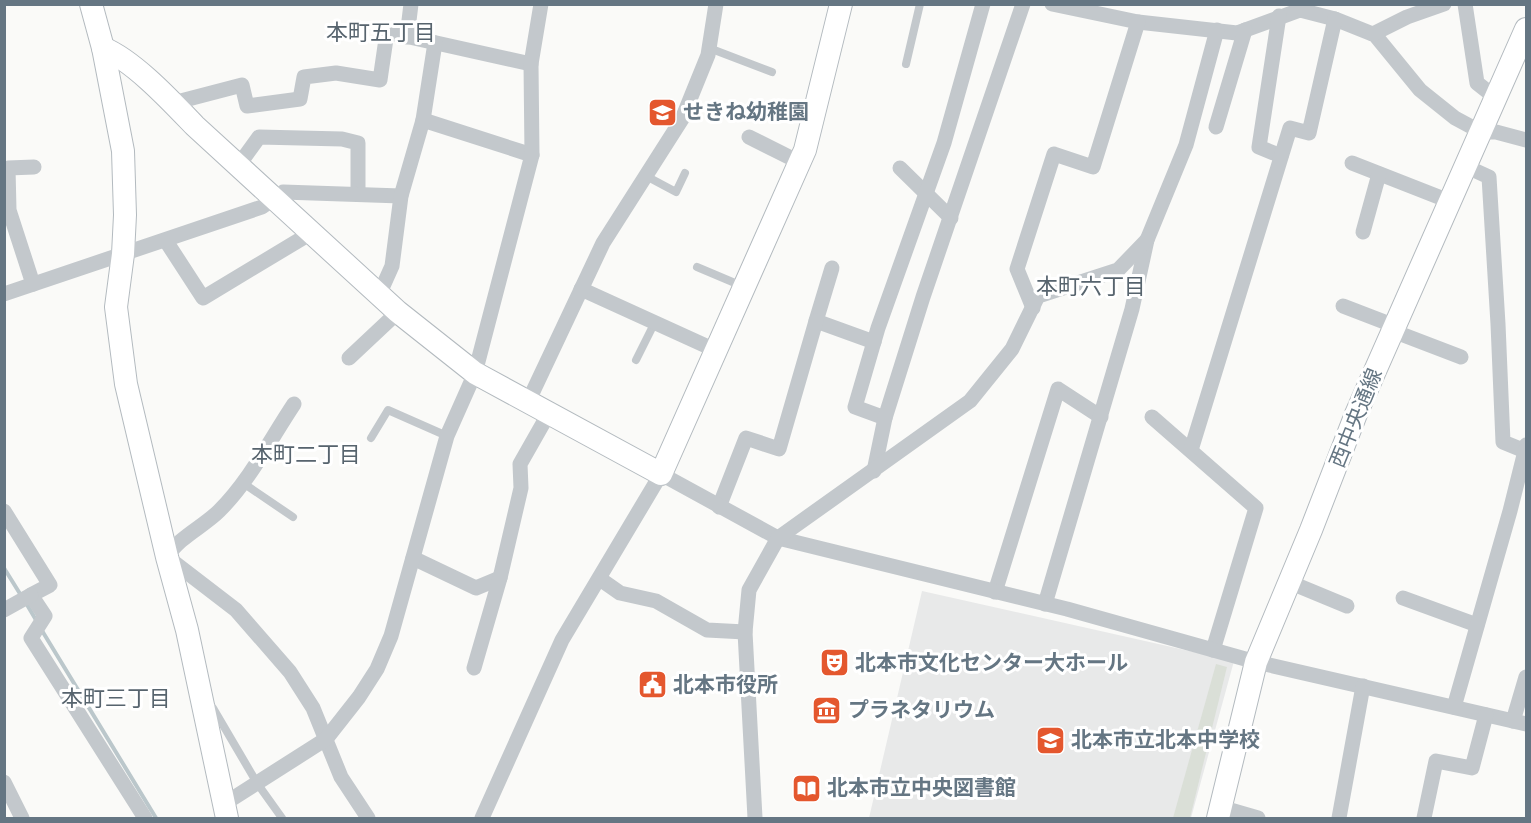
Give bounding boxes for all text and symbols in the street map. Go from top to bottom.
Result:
district label: 本町五丁目 [326,20,436,46]
school or university icon: せきね幼稚園 [646,96,678,128]
place label: せきね幼稚園 [683,100,809,124]
district label: 本町六丁目 [1036,274,1146,300]
street label: 西中央通線 [1325,365,1387,471]
district label: 本町二丁目 [251,442,361,468]
theatre icon: 北本市文化センター大ホール [818,647,850,679]
place label: 北本市文化センター大ホール [855,651,1128,675]
public building icon: 北本市役所 [636,669,668,701]
place label: 北本市役所 [673,673,778,697]
district label: 本町三丁目 [61,686,171,712]
museum icon: プラネタリウム [811,694,843,726]
place label: プラネタリウム [848,698,995,722]
school or university icon: 北本市立北本中学校 [1034,724,1066,756]
place label: 北本市立北本中学校 [1071,728,1260,752]
library icon: 北本市立中央図書館 [790,772,822,804]
place label: 北本市立中央図書館 [827,776,1016,800]

